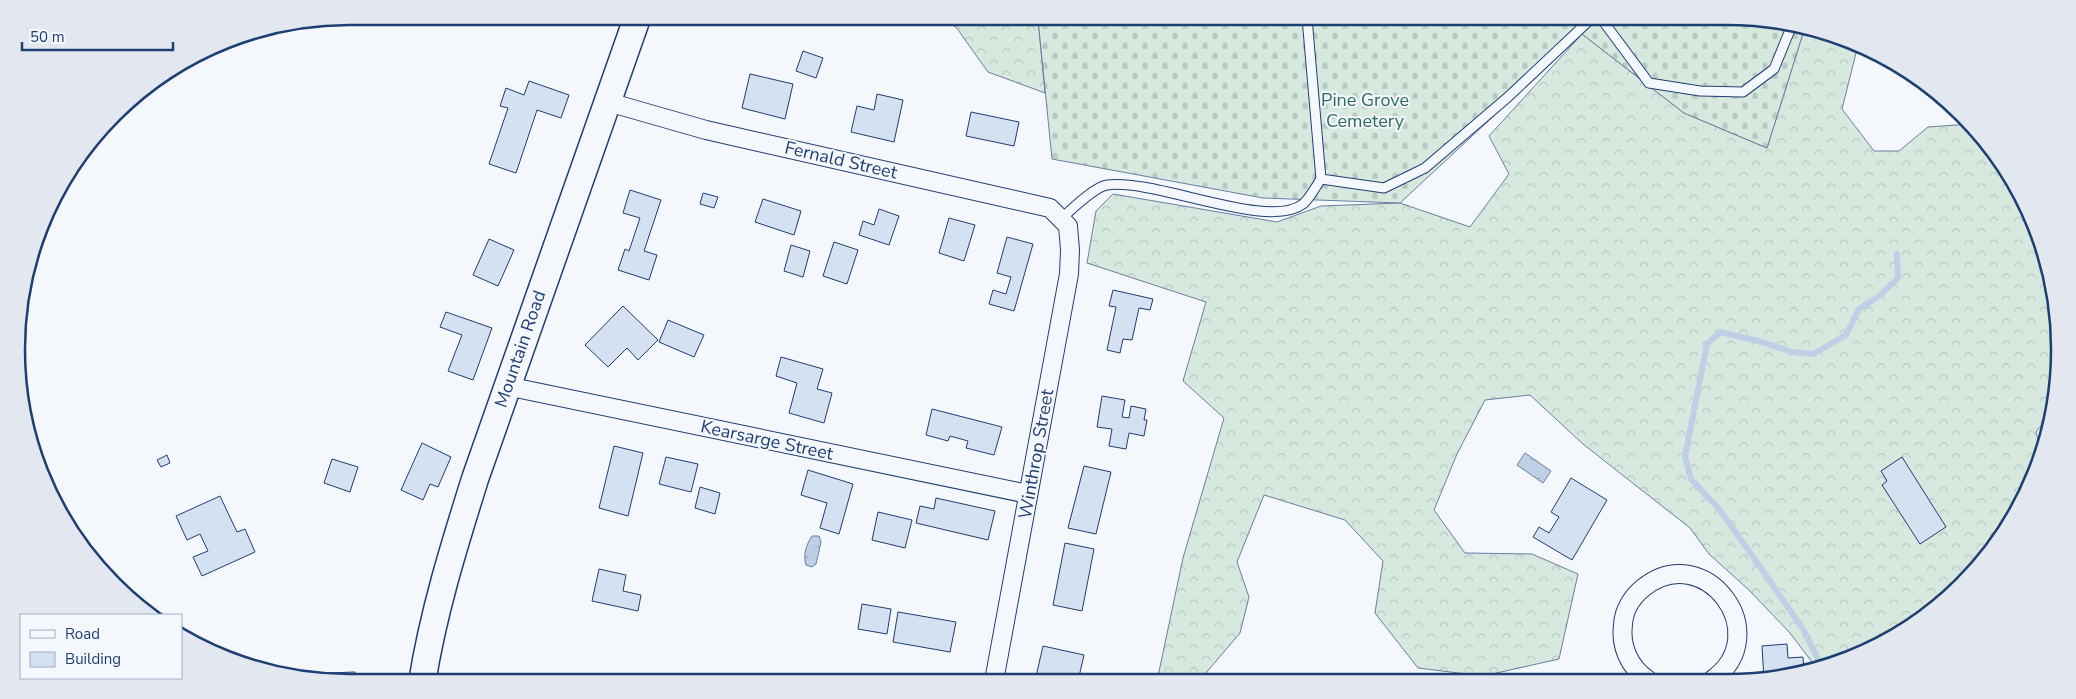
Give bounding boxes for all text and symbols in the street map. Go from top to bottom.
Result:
scale bar [22,20,174,52]
text: 50 m [30,27,65,47]
park label: Pine Grove Cemetery [1321,88,1409,133]
street label: Fernald Street [782,135,900,185]
street label: Mountain Road [489,287,551,411]
street label: Winthrop Street [1013,387,1059,521]
street label: Kearsarge Street [699,414,836,466]
legend [20,614,182,679]
text: Road [65,624,100,644]
text: Building [65,649,121,669]

